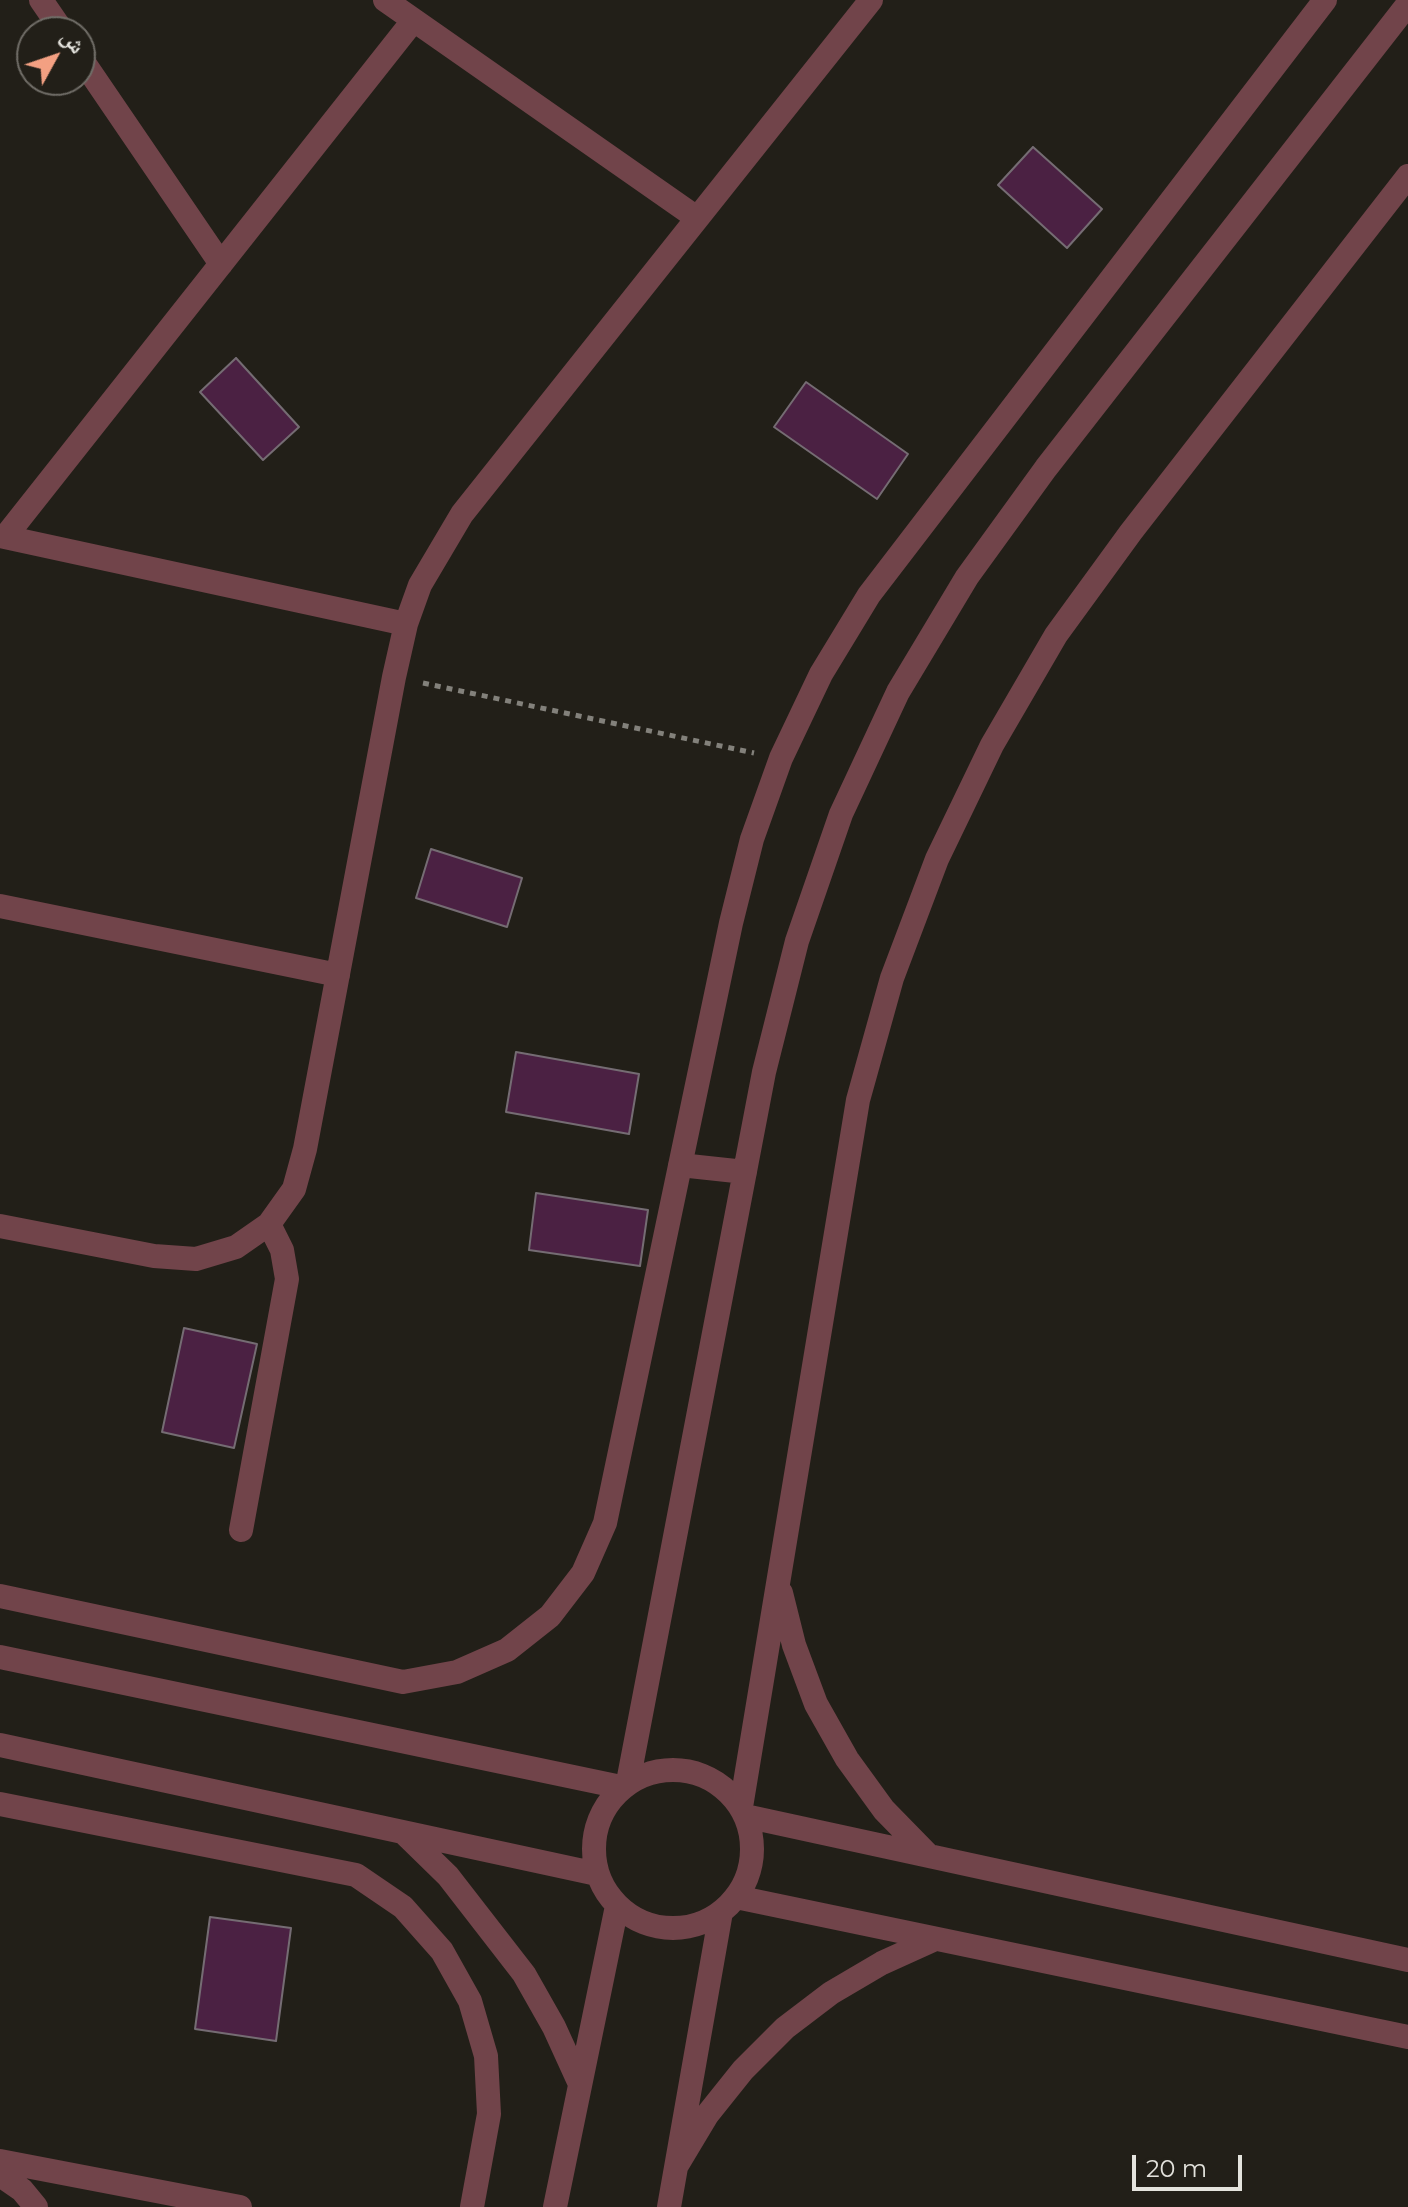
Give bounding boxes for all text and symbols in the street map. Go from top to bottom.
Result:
north arrow [16,16,96,96]
text: ش [55,24,91,59]
scale bar [1136,2139,1246,2189]
text: 20 m [1146,2154,1207,2183]

